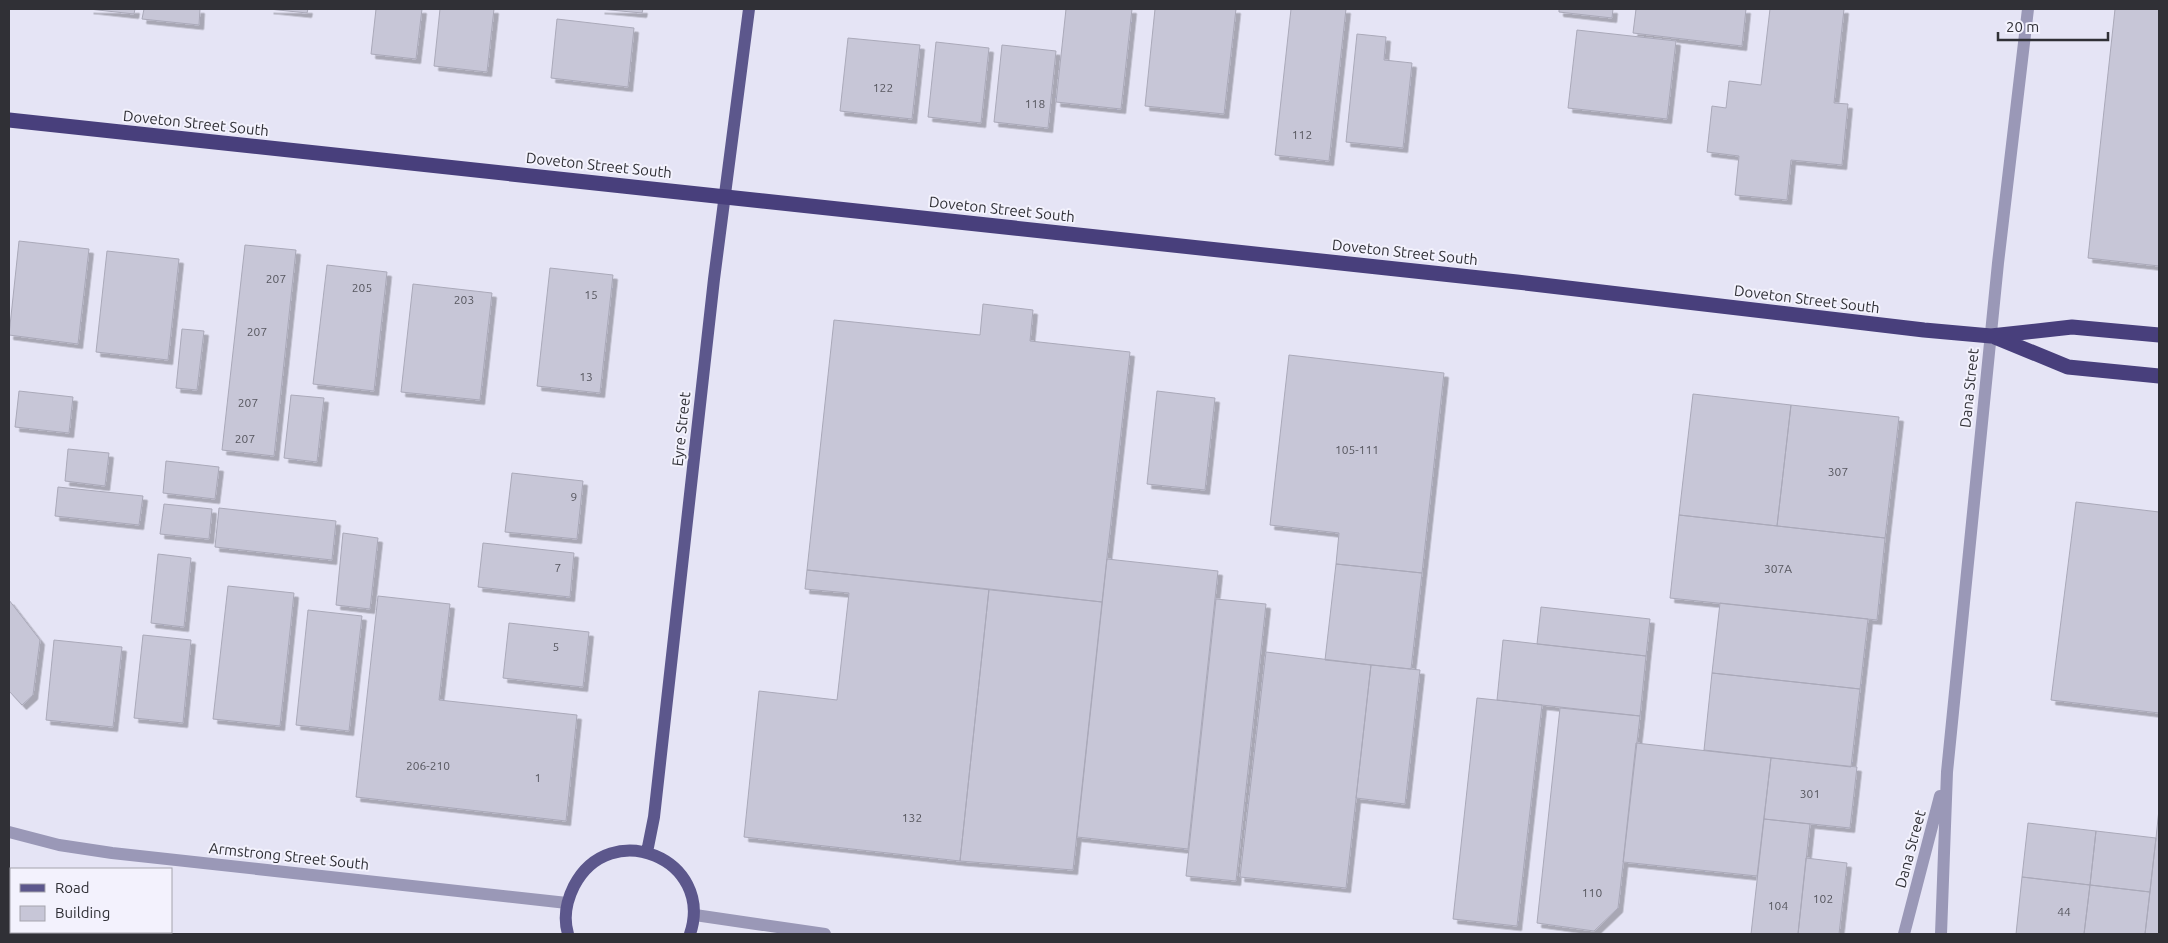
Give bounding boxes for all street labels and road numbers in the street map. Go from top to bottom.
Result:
street label: Doveton Street South [122,107,270,139]
street label: Doveton Street South [525,149,673,181]
street label: Doveton Street South [928,193,1076,225]
street label: Doveton Street South [1331,236,1479,268]
street label: Doveton Street South [1733,282,1881,316]
street label: Dana Street [1956,347,1982,429]
street label: Eyre Street [669,391,693,467]
street label: Dana Street [1891,808,1929,890]
street label: Armstrong Street South [208,839,370,873]

